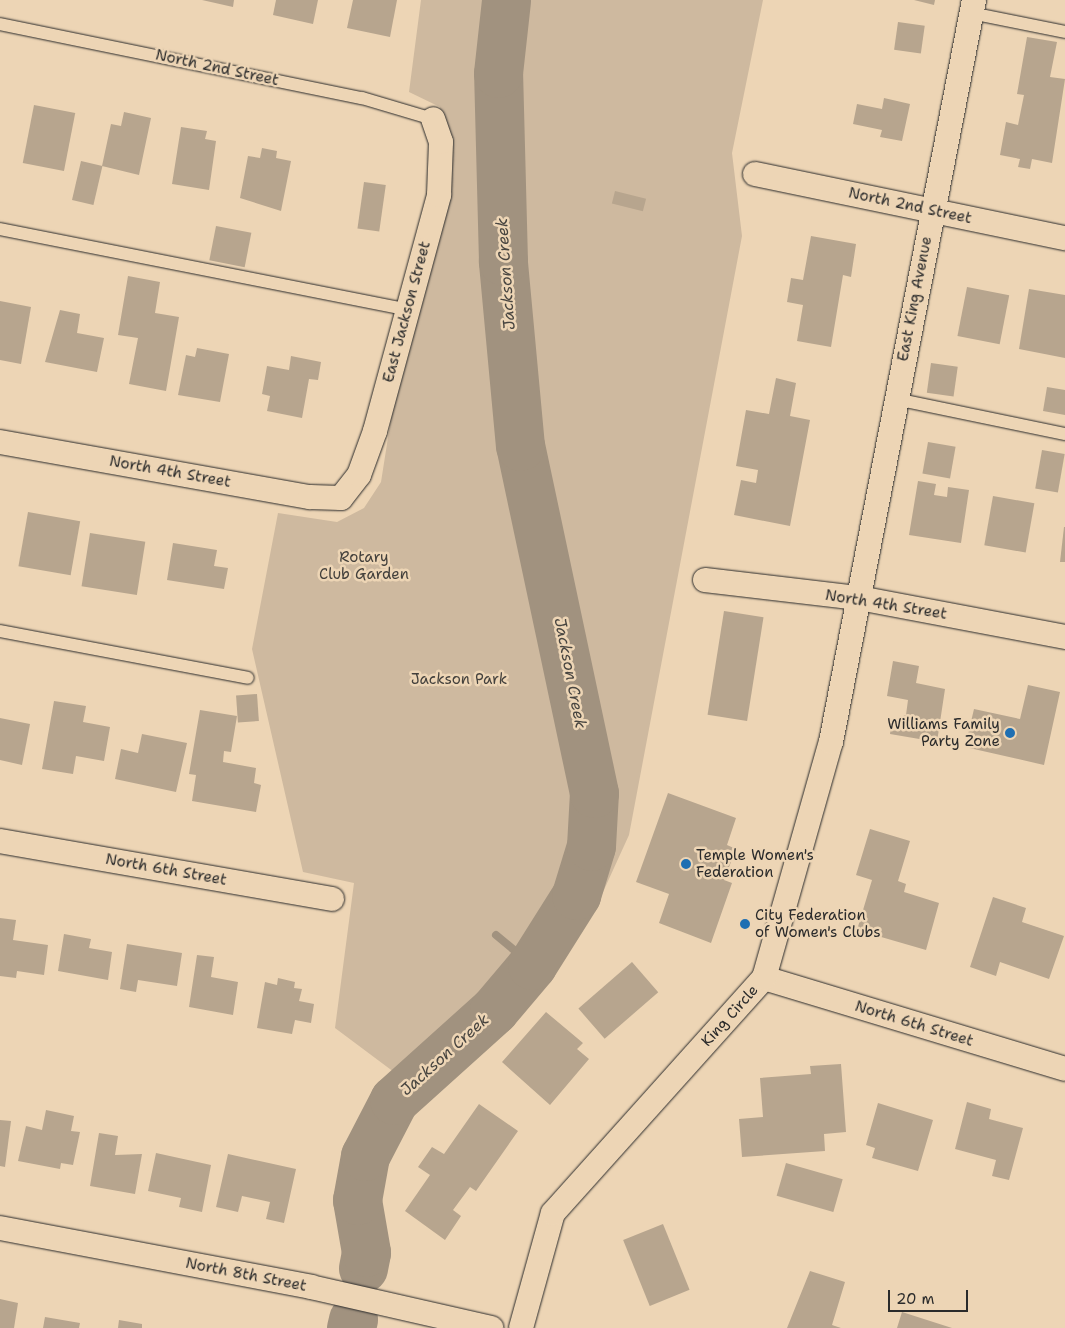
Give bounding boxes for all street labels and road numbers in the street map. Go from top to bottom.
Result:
street label: North 2nd Street [154,46,280,90]
street label: North 2nd Street [847,184,973,228]
street label: East King Avenue [894,235,936,363]
street label: East Jackson Street [379,239,435,385]
street label: North 4th Street [108,452,232,492]
street label: North 4th Street [824,586,948,624]
street label: North 6th Street [104,850,228,890]
street label: King Circle [698,982,762,1050]
street label: North 6th Street [853,997,975,1051]
street label: North 8th Street [184,1254,308,1296]

